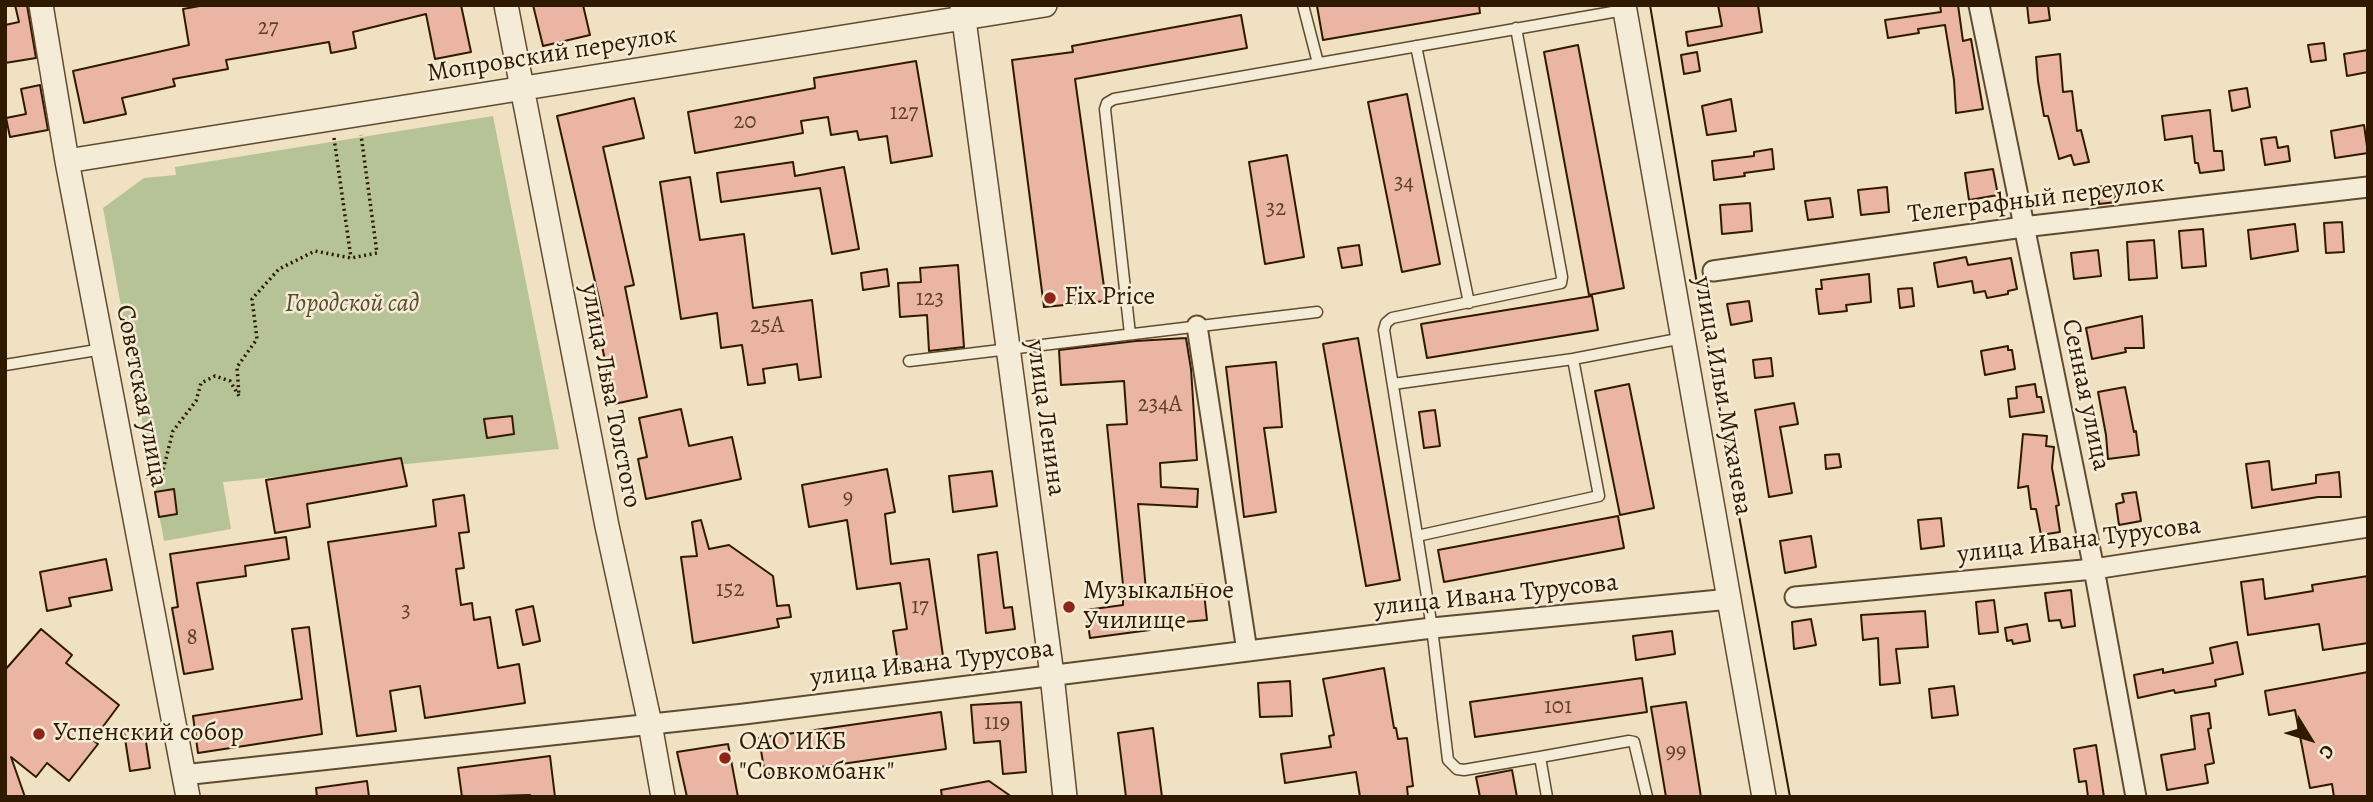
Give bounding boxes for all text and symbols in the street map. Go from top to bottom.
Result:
house number: 27 [258,14,278,42]
street label: Мопровский переулок [425,20,679,90]
house number: 127 [890,99,918,127]
house number: 20 [733,108,757,136]
house number: 34 [1394,169,1414,197]
street label: Телеграфный переулок [1906,169,2166,231]
house number: 32 [1266,195,1286,223]
street label: улица Ильи Мухачева [1686,274,1758,518]
street label: улица Льва Толстого [573,281,647,511]
place label: Fix Price [1064,282,1155,314]
house number: 123 [916,285,944,313]
park label: Городской сад [285,289,419,321]
marker: Fix Price [1042,290,1058,306]
street label: Советская улица [108,302,174,490]
house number: 25А [750,312,784,340]
street label: Сенная улица [2054,316,2116,474]
street label: улица Ленина [1019,338,1071,498]
house number: 234А [1138,391,1182,419]
house number: 9 [843,484,853,512]
street label: улица Ивана Турусова [1955,511,2203,571]
street label: улица Ивана Турусова [1372,568,1620,624]
house number: 152 [716,576,744,604]
place label: Музыкальное Училище [1083,576,1234,638]
house number: 17 [911,593,929,621]
house number: 3 [401,597,411,625]
marker: Музыкальное Училище [1061,599,1077,615]
house number: 8 [186,624,198,652]
street label: улица Ивана Турусова [808,634,1056,694]
house number: 101 [1544,693,1572,721]
north arrow [2275,704,2345,774]
house number: 119 [984,709,1010,737]
place label: Успенский собор [53,718,244,750]
marker: Успенский собор [31,726,47,742]
place label: ОАО ИКБ "Совкомбанк" [739,727,895,788]
house number: 99 [1666,738,1686,766]
text: С [2313,739,2340,765]
marker: ОАО ИКБ "Совкомбанк" [717,750,733,766]

